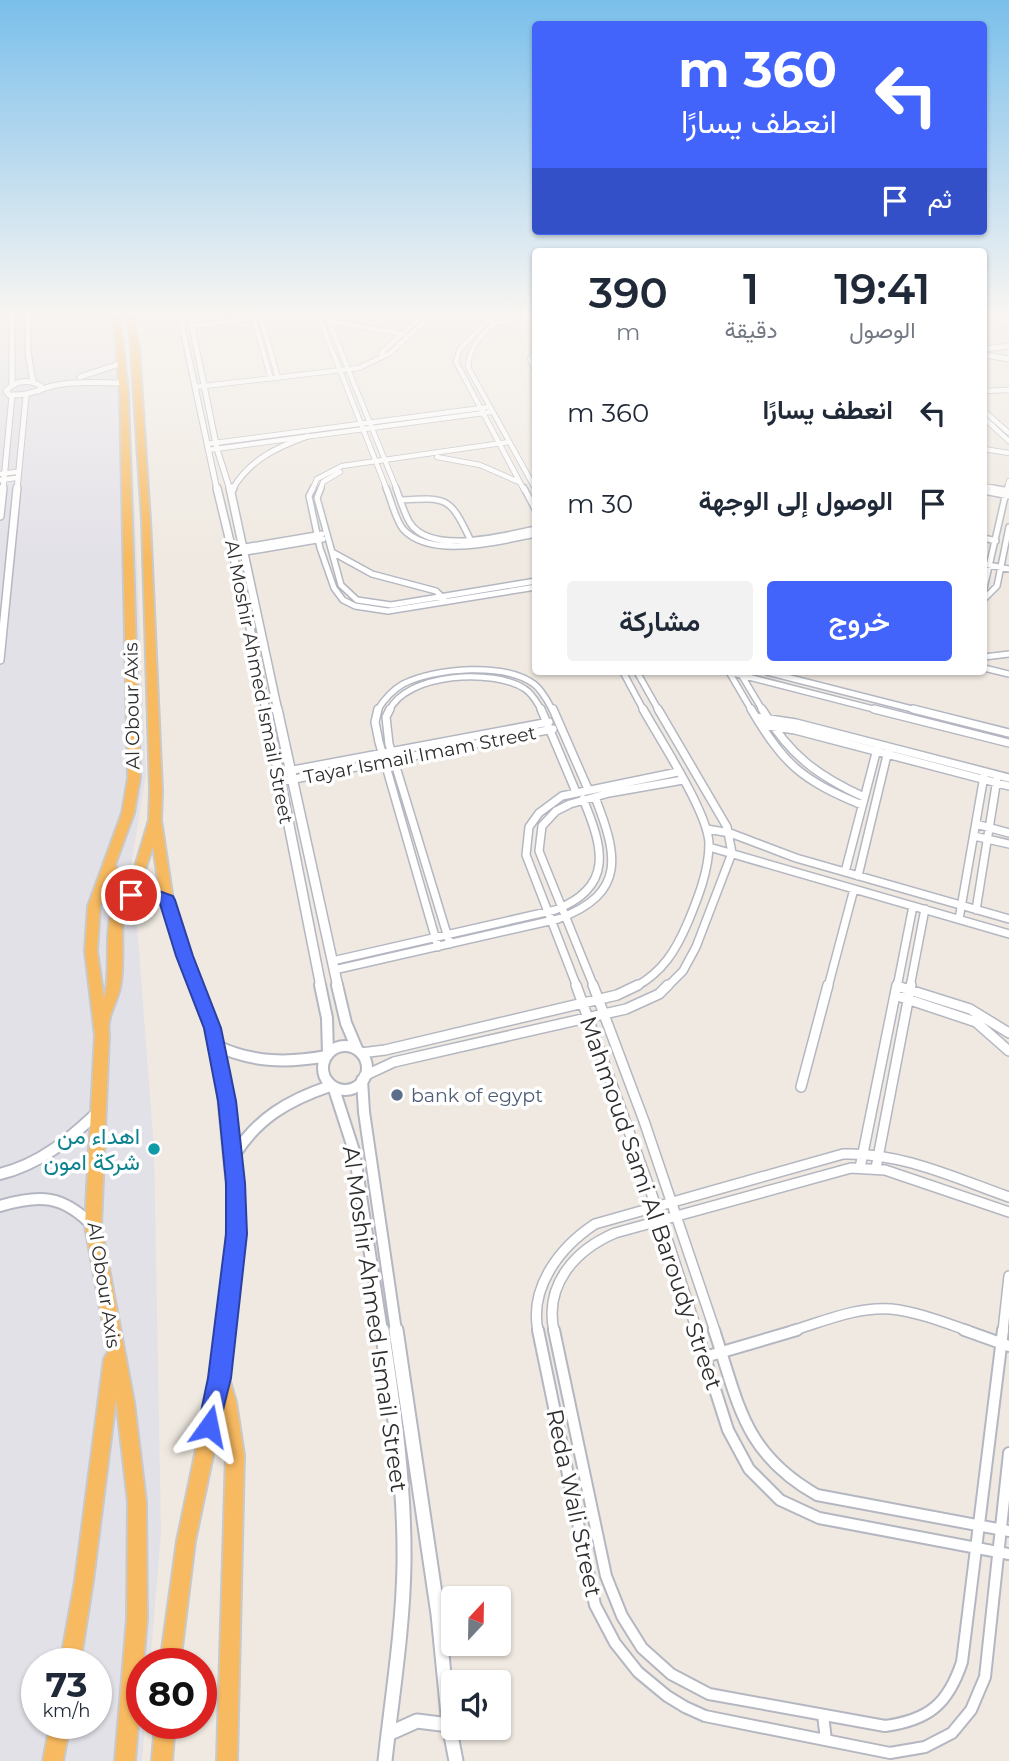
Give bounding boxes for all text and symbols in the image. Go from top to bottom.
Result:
text: 360 m [678,40,837,99]
icon: left [861,49,952,140]
text: انعطف يسارًا [681,102,837,141]
icon: arrive [876,182,914,220]
text: ثم [928,183,952,215]
text: 1 [743,263,759,315]
text: 19:41 [834,263,930,315]
text: 390 [589,267,668,319]
text: دقيقة [724,316,778,344]
text: الوصول [849,316,916,344]
text: m [616,318,640,346]
text: انعطف يسارًا [763,394,893,426]
icon: left [914,394,952,432]
text: 360 m [567,397,649,429]
text: الوصول إلى الوجهة [699,485,893,517]
icon: arrive [914,485,952,523]
text: 30 m [567,488,633,520]
street label: Al Moshir Ahmed Ismail Street [220,538,298,826]
button: مشاركة [567,581,753,661]
button: خروج [767,581,952,661]
street label: Al Obour Axis [119,642,145,770]
street label: Tayar Ismail Imam Street [302,721,538,789]
pin [101,865,161,925]
icon: arrive [112,876,150,914]
street label: Mahmoud Sami Al Baroudy Street [574,1013,728,1393]
place label: bank of egypt [411,1084,543,1107]
marker: bank of egypt [389,1087,405,1103]
place label: اهداء من شركة امون [44,1122,140,1177]
marker: اهداء من شركة امون [146,1141,162,1157]
street label: Al Moshir Ahmed Ismail Street [337,1144,413,1494]
street label: Al Obour Axis [83,1220,125,1350]
position arrow [172,1389,246,1463]
street label: Reda Wali Street [540,1406,608,1600]
north arrow [441,1586,511,1656]
map controls [441,1586,511,1740]
speed limit sign: 80 [126,1648,217,1739]
text: 73 [45,1663,88,1706]
button: sound [441,1670,511,1740]
text: km/h [42,1700,91,1722]

